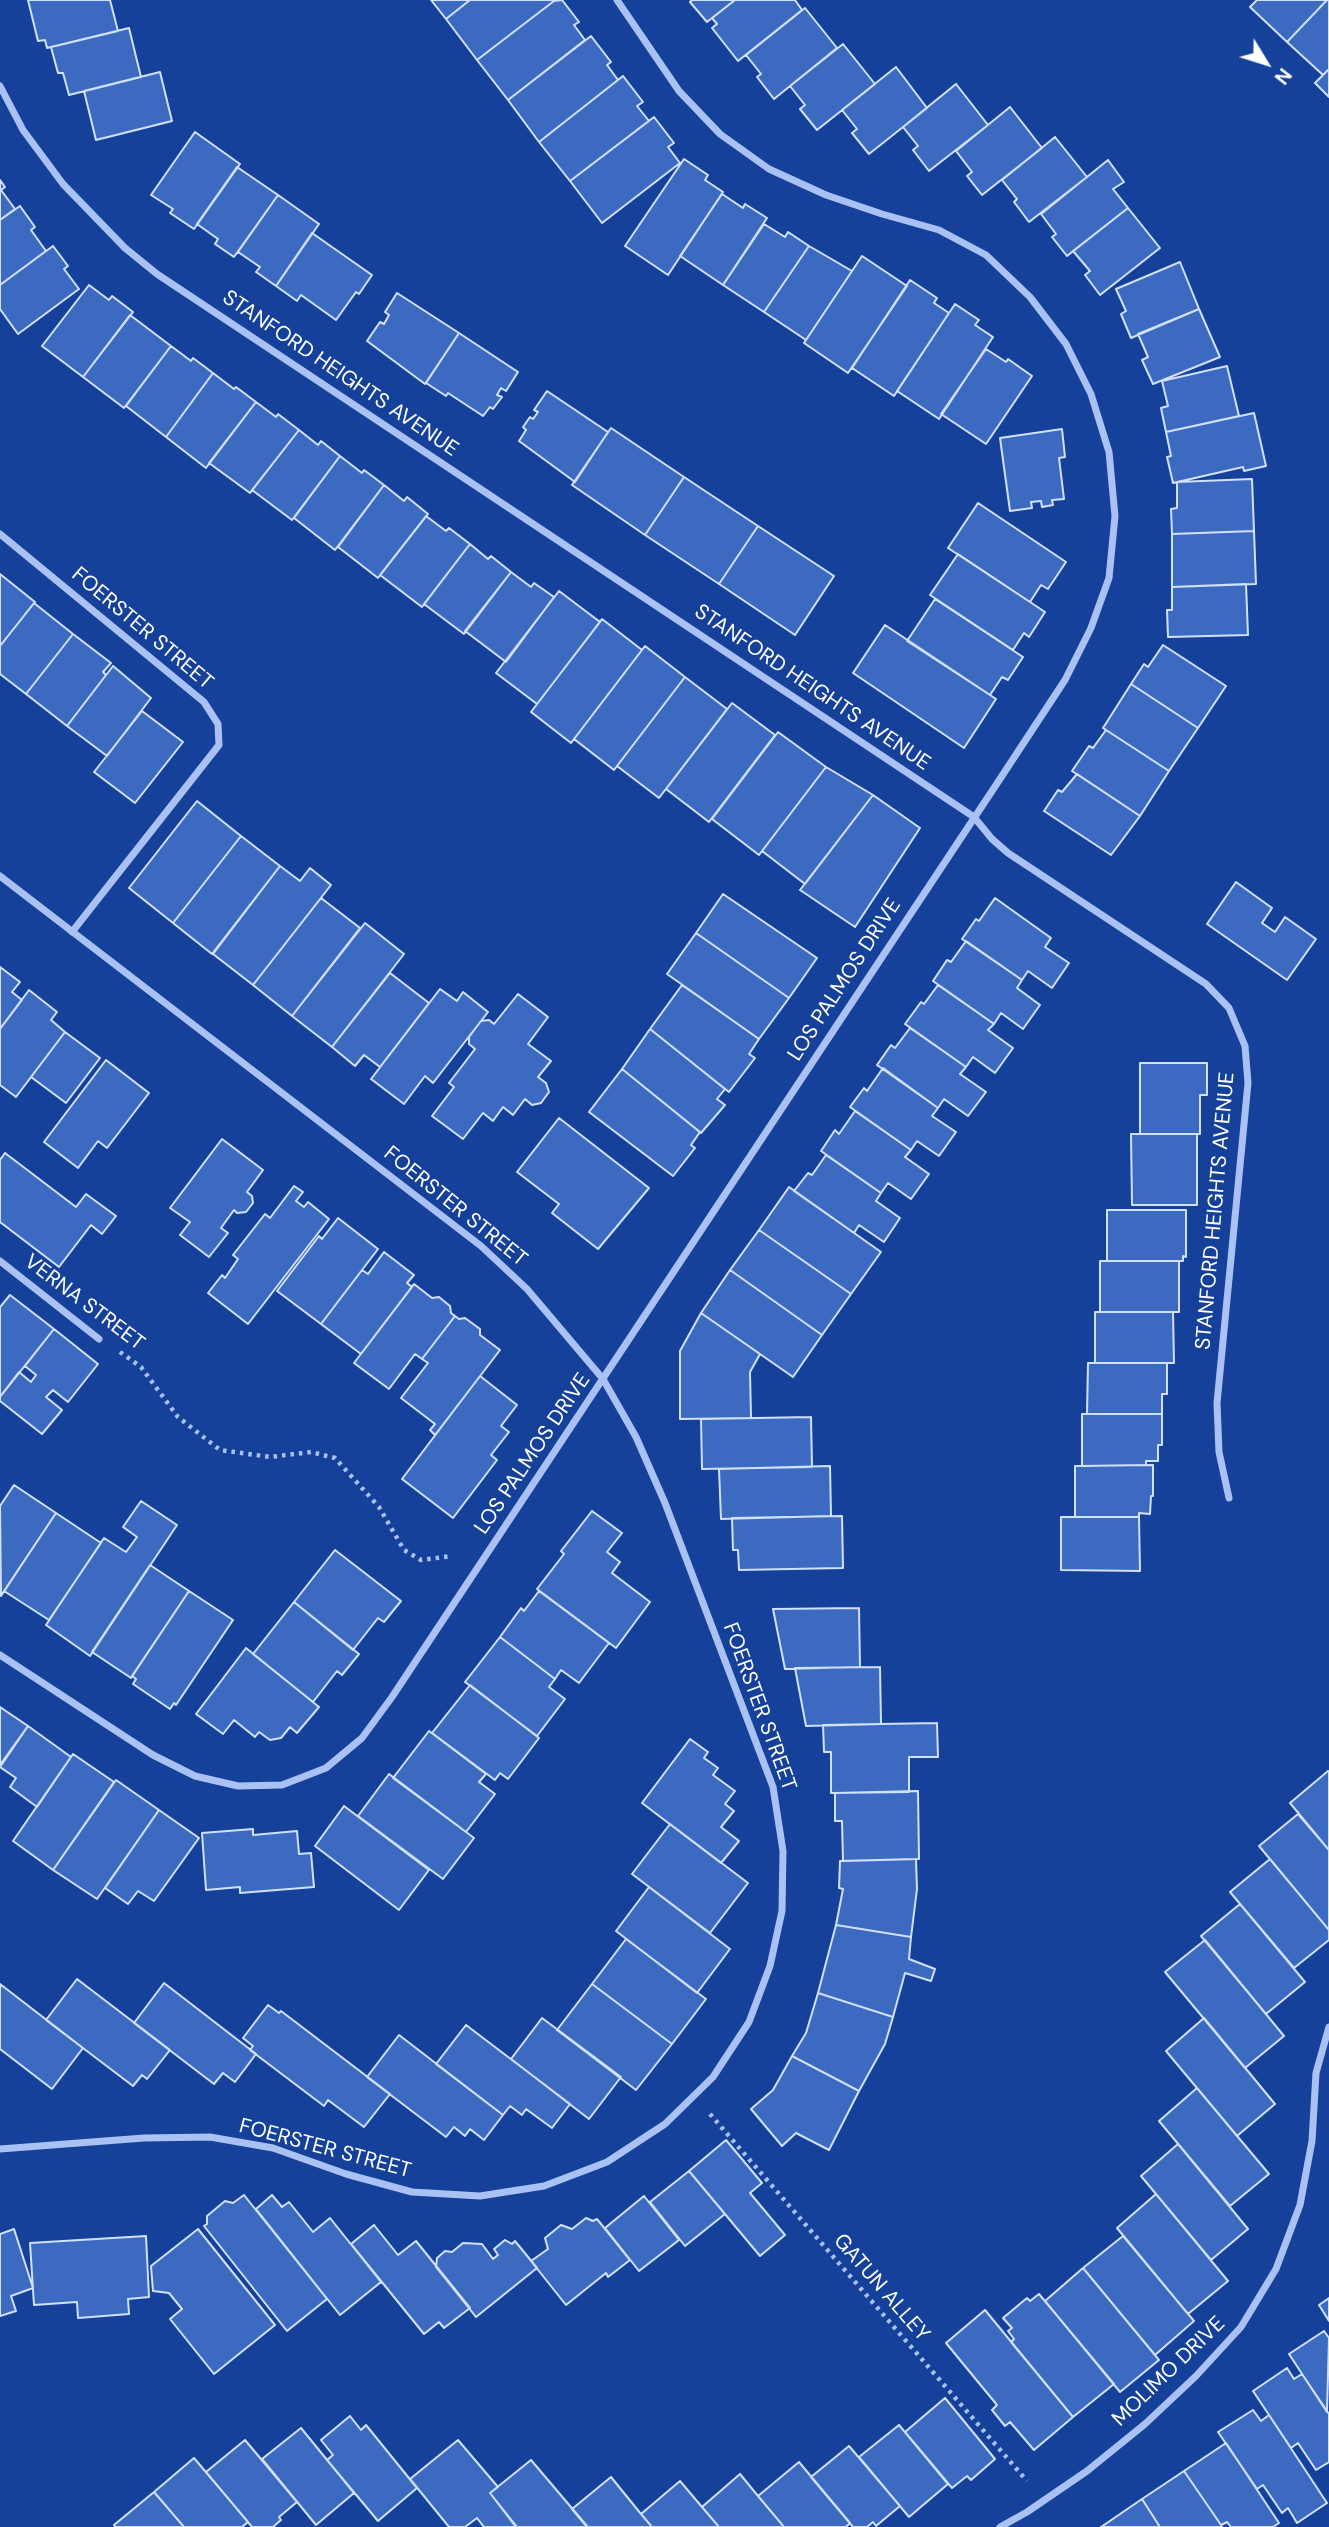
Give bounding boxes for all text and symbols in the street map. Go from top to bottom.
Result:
north arrow [1231,28,1301,98]
text: N [1269,63,1297,89]
street label: STANFORD HEIGHTS AVENUE [217,286,463,462]
street label: FOERSTER STREET [66,562,218,696]
street label: STANFORD HEIGHTS AVENUE [689,600,935,776]
street label: LOS PALMOS DRIVE [783,894,907,1066]
street label: STANFORD HEIGHTS AVENUE [1191,1071,1241,1351]
street label: FOERSTER STREET [378,1142,532,1272]
street label: VERNA STREET [19,1250,149,1356]
street label: LOS PALMOS DRIVE [470,1369,596,1539]
street label: FOERSTER STREET [717,1620,801,1794]
street label: FOERSTER STREET [236,2114,414,2184]
street label: GATUN ALLEY [828,2229,934,2347]
street label: MOLIMO DRIVE [1107,2312,1231,2432]

